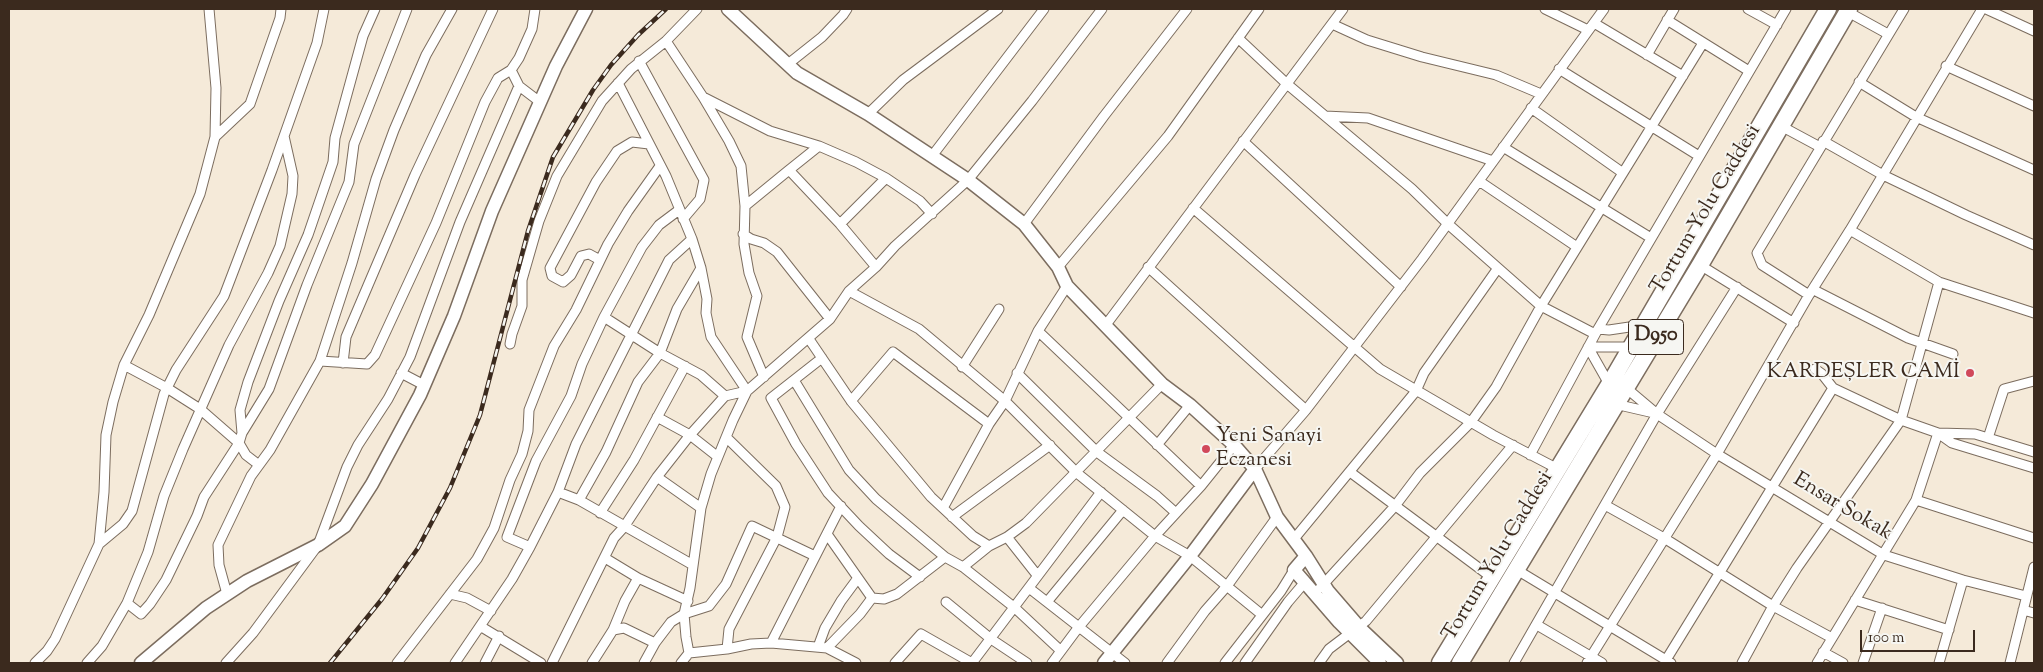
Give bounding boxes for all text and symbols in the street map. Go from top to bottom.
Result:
street label: Tortum Yolu Caddesi [1646,121,1768,299]
road number: D950 [1628,320,1684,354]
place label: KARDEŞLER CAMİ [1767,360,1960,386]
marker: KARDEŞLER CAMİ [1964,367,1976,379]
place label: Yeni Sanayi Eczanesi [1216,424,1322,474]
marker: Yeni Sanayi Eczanesi [1200,443,1212,455]
street label: Tortum Yolu Caddesi [1438,468,1560,646]
street label: Ensar Sokak [1788,468,1896,548]
scale bar [1863,620,1978,652]
text: 100 m [1868,628,1904,649]

